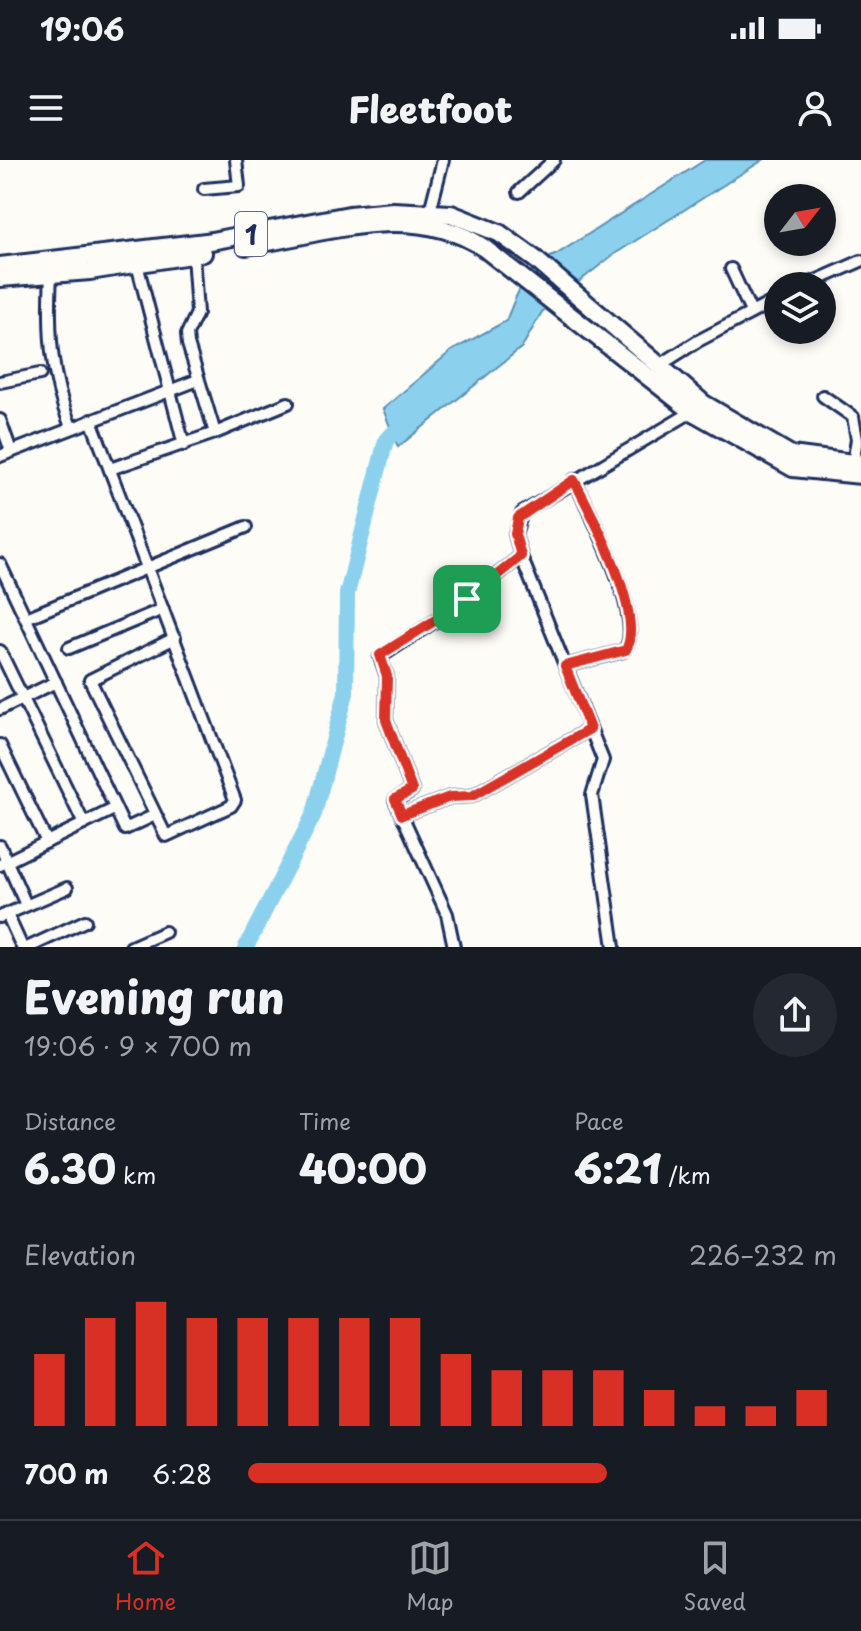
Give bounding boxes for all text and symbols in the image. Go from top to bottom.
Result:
text: 19:06 [40,6,124,51]
text: Fleetfoot [348,81,513,135]
icon: menu [24,86,68,130]
icon: person [793,86,837,130]
north arrow [764,184,836,256]
map controls [764,184,836,344]
road number: 1 [235,212,267,256]
button: layers [764,272,836,344]
pin [433,565,501,633]
icon: arrive [445,577,489,621]
text: Evening run [24,963,285,1029]
button: share [753,973,837,1057]
text: 19:06 · 9 × 700 m [24,1026,252,1065]
text: Distance [24,1104,116,1137]
text: Time [299,1104,351,1137]
text: Pace [574,1104,624,1137]
text: 6.30 [24,1137,116,1198]
text: 40:00 [299,1137,427,1198]
text: 6:21 [574,1137,661,1198]
text: km [116,1158,156,1191]
text: /km [661,1158,711,1191]
text: Elevation [24,1235,136,1274]
text: 226–232 m [689,1235,837,1274]
text: 700 m [24,1454,109,1493]
text: 6:28 [152,1454,212,1493]
tab: Home [115,1536,176,1617]
tab: Map [406,1536,453,1617]
tab: Saved [683,1536,746,1617]

